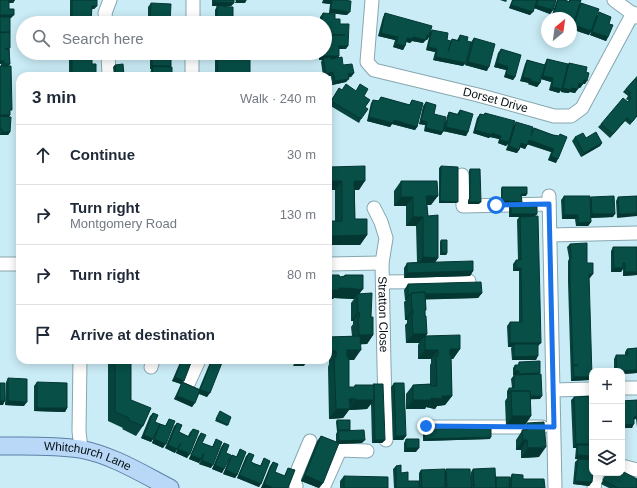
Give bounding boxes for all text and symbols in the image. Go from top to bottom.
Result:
north arrow [541,12,577,48]
search box [16,16,332,60]
icon: search [30,27,52,49]
text: Search here [62,30,144,47]
street label: Dorset Drive [462,85,530,116]
text: 3 min [32,88,76,107]
text: Walk · 240 m [240,91,316,106]
icon: ahead [32,144,54,166]
text: Continue [70,146,135,163]
text: 30 m [287,147,316,162]
route start [487,196,505,214]
text: Turn right [70,199,140,216]
icon: right [32,204,54,226]
text: 130 m [280,207,316,222]
text: Montgomery Road [70,216,177,231]
icon: right [32,264,54,286]
text: Turn right [70,266,140,283]
text: 80 m [287,267,316,282]
street label: Stratton Close [375,276,391,353]
icon: arrive [32,324,54,346]
text: Arrive at destination [70,326,215,343]
map controls [589,368,625,476]
button: + [589,368,625,404]
button: − [589,404,625,440]
route end [417,417,435,435]
street label: Whitchurch Lane [44,439,134,474]
button: layers [589,440,625,476]

